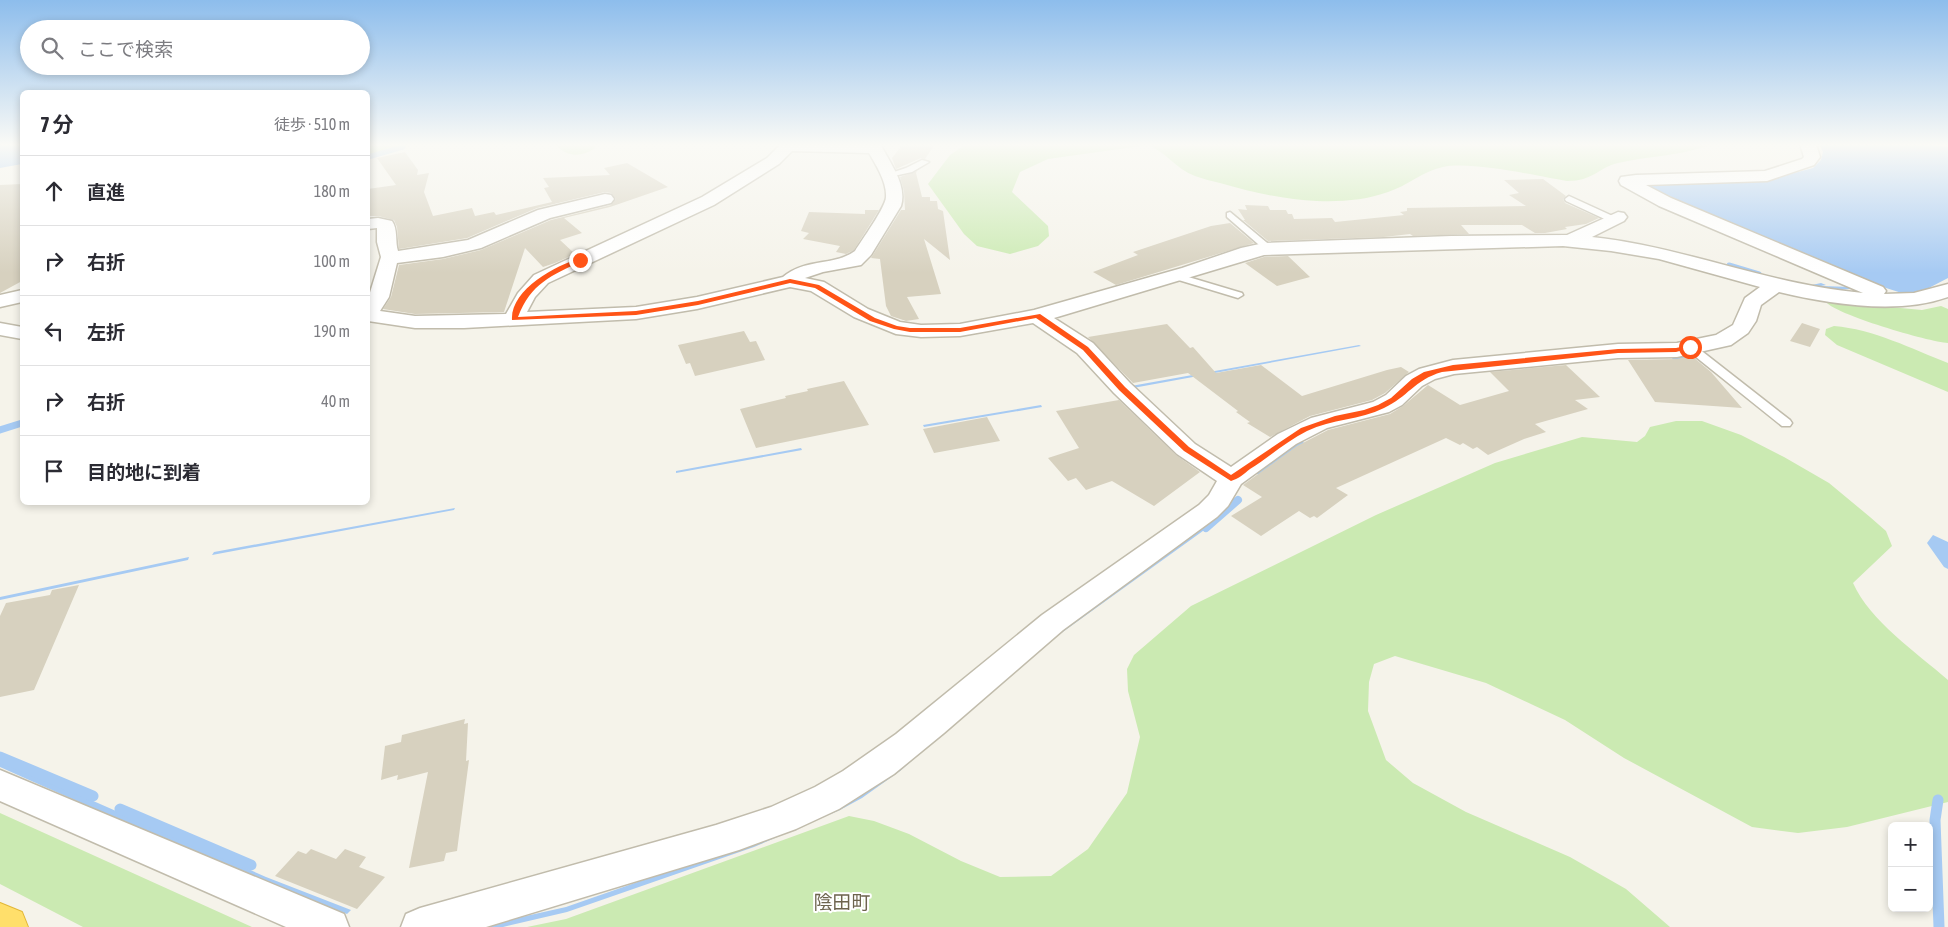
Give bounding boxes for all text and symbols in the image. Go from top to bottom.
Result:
search box [20,20,370,75]
icon: search [38,34,66,62]
text: ここで検索 [78,38,173,60]
text: 7 分 [40,112,74,136]
text: 徒歩 · 510 m [274,115,350,133]
icon: ahead [40,177,68,205]
text: 直進 [87,181,125,203]
text: 180 m [314,182,350,200]
icon: right [40,247,68,275]
route end [569,249,592,272]
text: 右折 [87,251,125,273]
text: 100 m [314,252,350,270]
icon: left [40,317,68,345]
text: 左折 [87,321,125,343]
text: 190 m [314,322,350,340]
route start [1679,336,1702,359]
icon: right [40,387,68,415]
text: 右折 [87,391,125,413]
text: 40 m [321,392,350,410]
icon: arrive [40,457,68,485]
text: 目的地に到着 [87,461,201,483]
map controls [1888,822,1933,912]
button: + [1888,822,1933,867]
button: − [1888,867,1933,912]
district label: 陰田町 [813,891,871,913]

